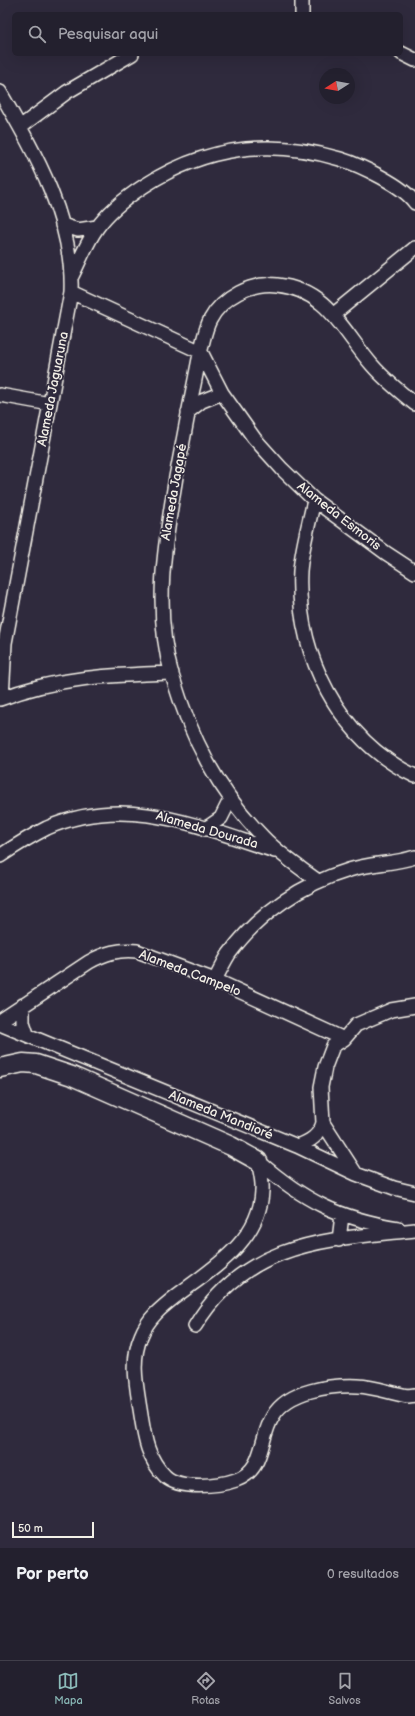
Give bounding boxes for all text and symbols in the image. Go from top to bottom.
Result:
search box [12,12,403,56]
icon: search [26,23,48,45]
text: Pesquisar aqui [58,25,158,44]
north arrow [319,68,355,104]
street label: Alameda Jaguaruna [34,330,72,448]
street label: Alameda Jagapé [158,442,190,542]
street label: Alameda Esmoris [294,478,385,554]
street label: Alameda Dourada [154,808,260,852]
street label: Alameda Campelo [137,946,243,1000]
street label: Alameda Mandioré [167,1087,276,1143]
scale bar [12,1520,94,1539]
text: 50 m [18,1522,43,1535]
text: Por perto [16,1564,89,1584]
text: 0 resultados [327,1566,399,1582]
tab: Mapa [54,1670,83,1707]
tab: Rotas [191,1670,220,1707]
tab: Salvos [329,1670,361,1707]

